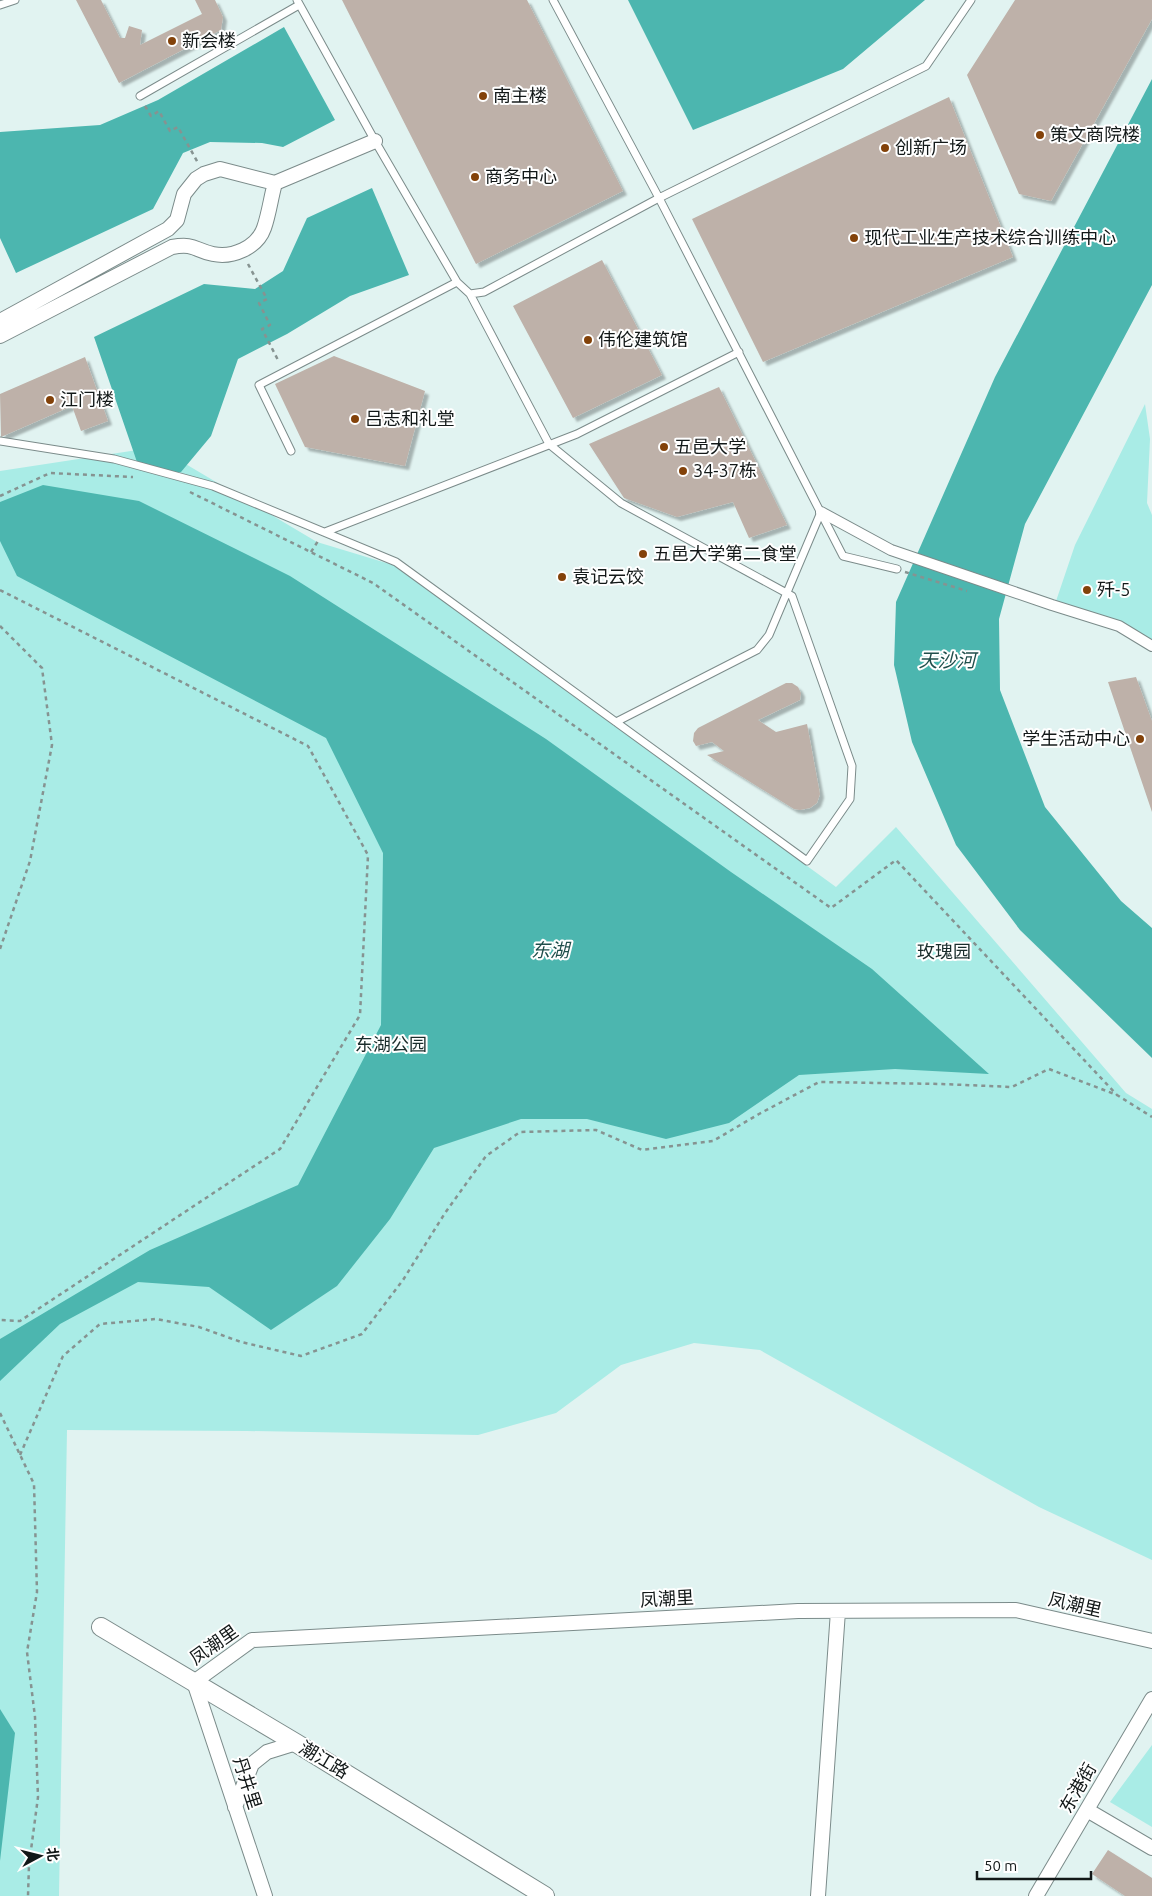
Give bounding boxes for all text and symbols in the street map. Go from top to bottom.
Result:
place label: 新会楼 [182,30,236,50]
marker: 新会楼 [166,35,178,47]
place label: 南主楼 [493,85,547,105]
marker: 南主楼 [477,90,489,102]
place label: 策文商院楼 [1050,124,1140,144]
marker: 策文商院楼 [1034,129,1046,141]
place label: 创新广场 [895,137,967,157]
marker: 创新广场 [879,142,891,154]
place label: 商务中心 [485,166,557,186]
marker: 商务中心 [469,171,481,183]
place label: 现代工业生产技术综合训练中心 [864,227,1116,247]
marker: 现代工业生产技术综合训练中心 [848,232,860,244]
place label: 伟伦建筑馆 [598,329,688,349]
marker: 伟伦建筑馆 [582,334,594,346]
place label: 江门楼 [60,389,114,409]
marker: 江门楼 [44,394,56,406]
place label: 吕志和礼堂 [365,408,455,428]
marker: 吕志和礼堂 [349,413,361,425]
place label: 五邑大学 [674,436,746,456]
marker: 五邑大学 [658,441,670,453]
place label: 34-37栋 [693,460,757,480]
marker: 34-37栋 [677,465,689,477]
place label: 五邑大学第二食堂 [653,543,797,563]
marker: 五邑大学第二食堂 [637,548,649,560]
place label: 袁记云饺 [572,566,644,586]
marker: 袁记云饺 [556,571,568,583]
place label: 歼-5 [1097,579,1130,599]
marker: 歼-5 [1081,584,1093,596]
water label: 天沙河 [918,649,979,671]
place label: 学生活动中心 [1022,728,1130,748]
marker: 学生活动中心 [1134,733,1146,745]
water label: 东湖 [531,939,572,961]
park label: 玫瑰园 [917,941,971,961]
park label: 东湖公园 [355,1034,427,1054]
street label: 凤潮里 [639,1587,694,1609]
street label: 凤潮里 [1047,1588,1104,1620]
street label: 凤潮里 [186,1621,241,1668]
street label: 潮江路 [296,1737,353,1782]
street label: 丹井里 [230,1754,266,1811]
street label: 东港街 [1055,1759,1099,1816]
north arrow [15,1831,65,1881]
text: 北 [44,1846,62,1862]
scale bar [977,1848,1091,1880]
text: 50 m [984,1857,1017,1874]

